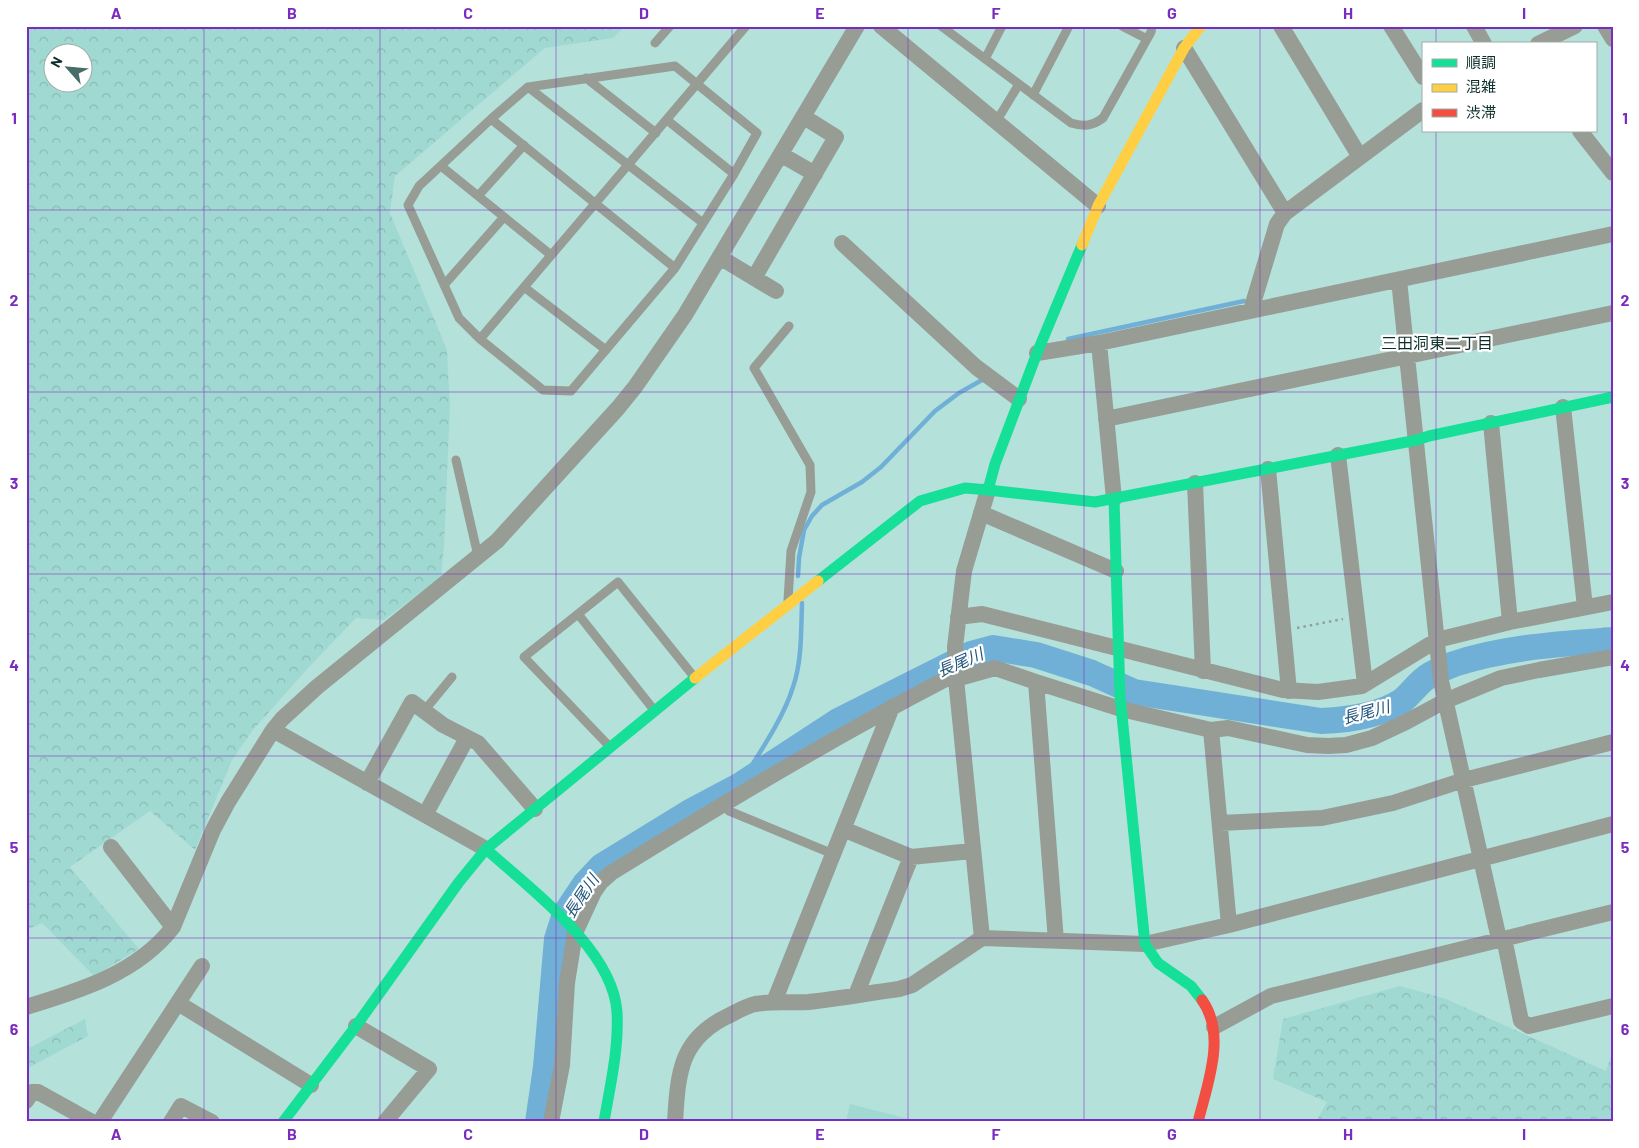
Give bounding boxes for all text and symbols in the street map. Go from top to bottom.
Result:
text: A [111,3,122,22]
text: B [287,3,297,22]
text: C [463,3,473,22]
text: D [639,3,649,22]
text: E [815,3,825,22]
text: F [992,3,1001,22]
text: G [1167,3,1177,22]
text: H [1343,3,1353,22]
text: I [1522,3,1526,22]
north arrow [42,42,92,92]
legend [1422,42,1596,132]
text: 順調 [1466,53,1496,71]
text: N [46,54,66,70]
text: 混雑 [1466,77,1496,95]
text: 渋滞 [1466,103,1496,121]
text: 1 [11,108,17,127]
text: 1 [1622,108,1628,127]
text: 2 [10,290,19,309]
text: 2 [1621,290,1630,309]
district label: 三田洞東二丁目 [1381,333,1493,352]
text: 3 [10,473,18,492]
text: 3 [1621,473,1629,492]
water label: 長尾川 [934,643,987,680]
text: 4 [9,655,19,674]
text: 4 [1620,655,1630,674]
water label: 長尾川 [1340,696,1393,727]
text: 5 [10,837,19,856]
text: 5 [1621,837,1630,856]
water label: 長尾川 [559,869,603,921]
text: 6 [10,1019,19,1038]
text: 6 [1621,1019,1630,1038]
text: A [111,1124,122,1143]
text: B [287,1124,297,1143]
text: C [463,1124,473,1143]
text: D [639,1124,649,1143]
text: E [815,1124,825,1143]
text: F [992,1124,1001,1143]
text: G [1167,1124,1177,1143]
text: H [1343,1124,1353,1143]
text: I [1522,1124,1526,1143]

